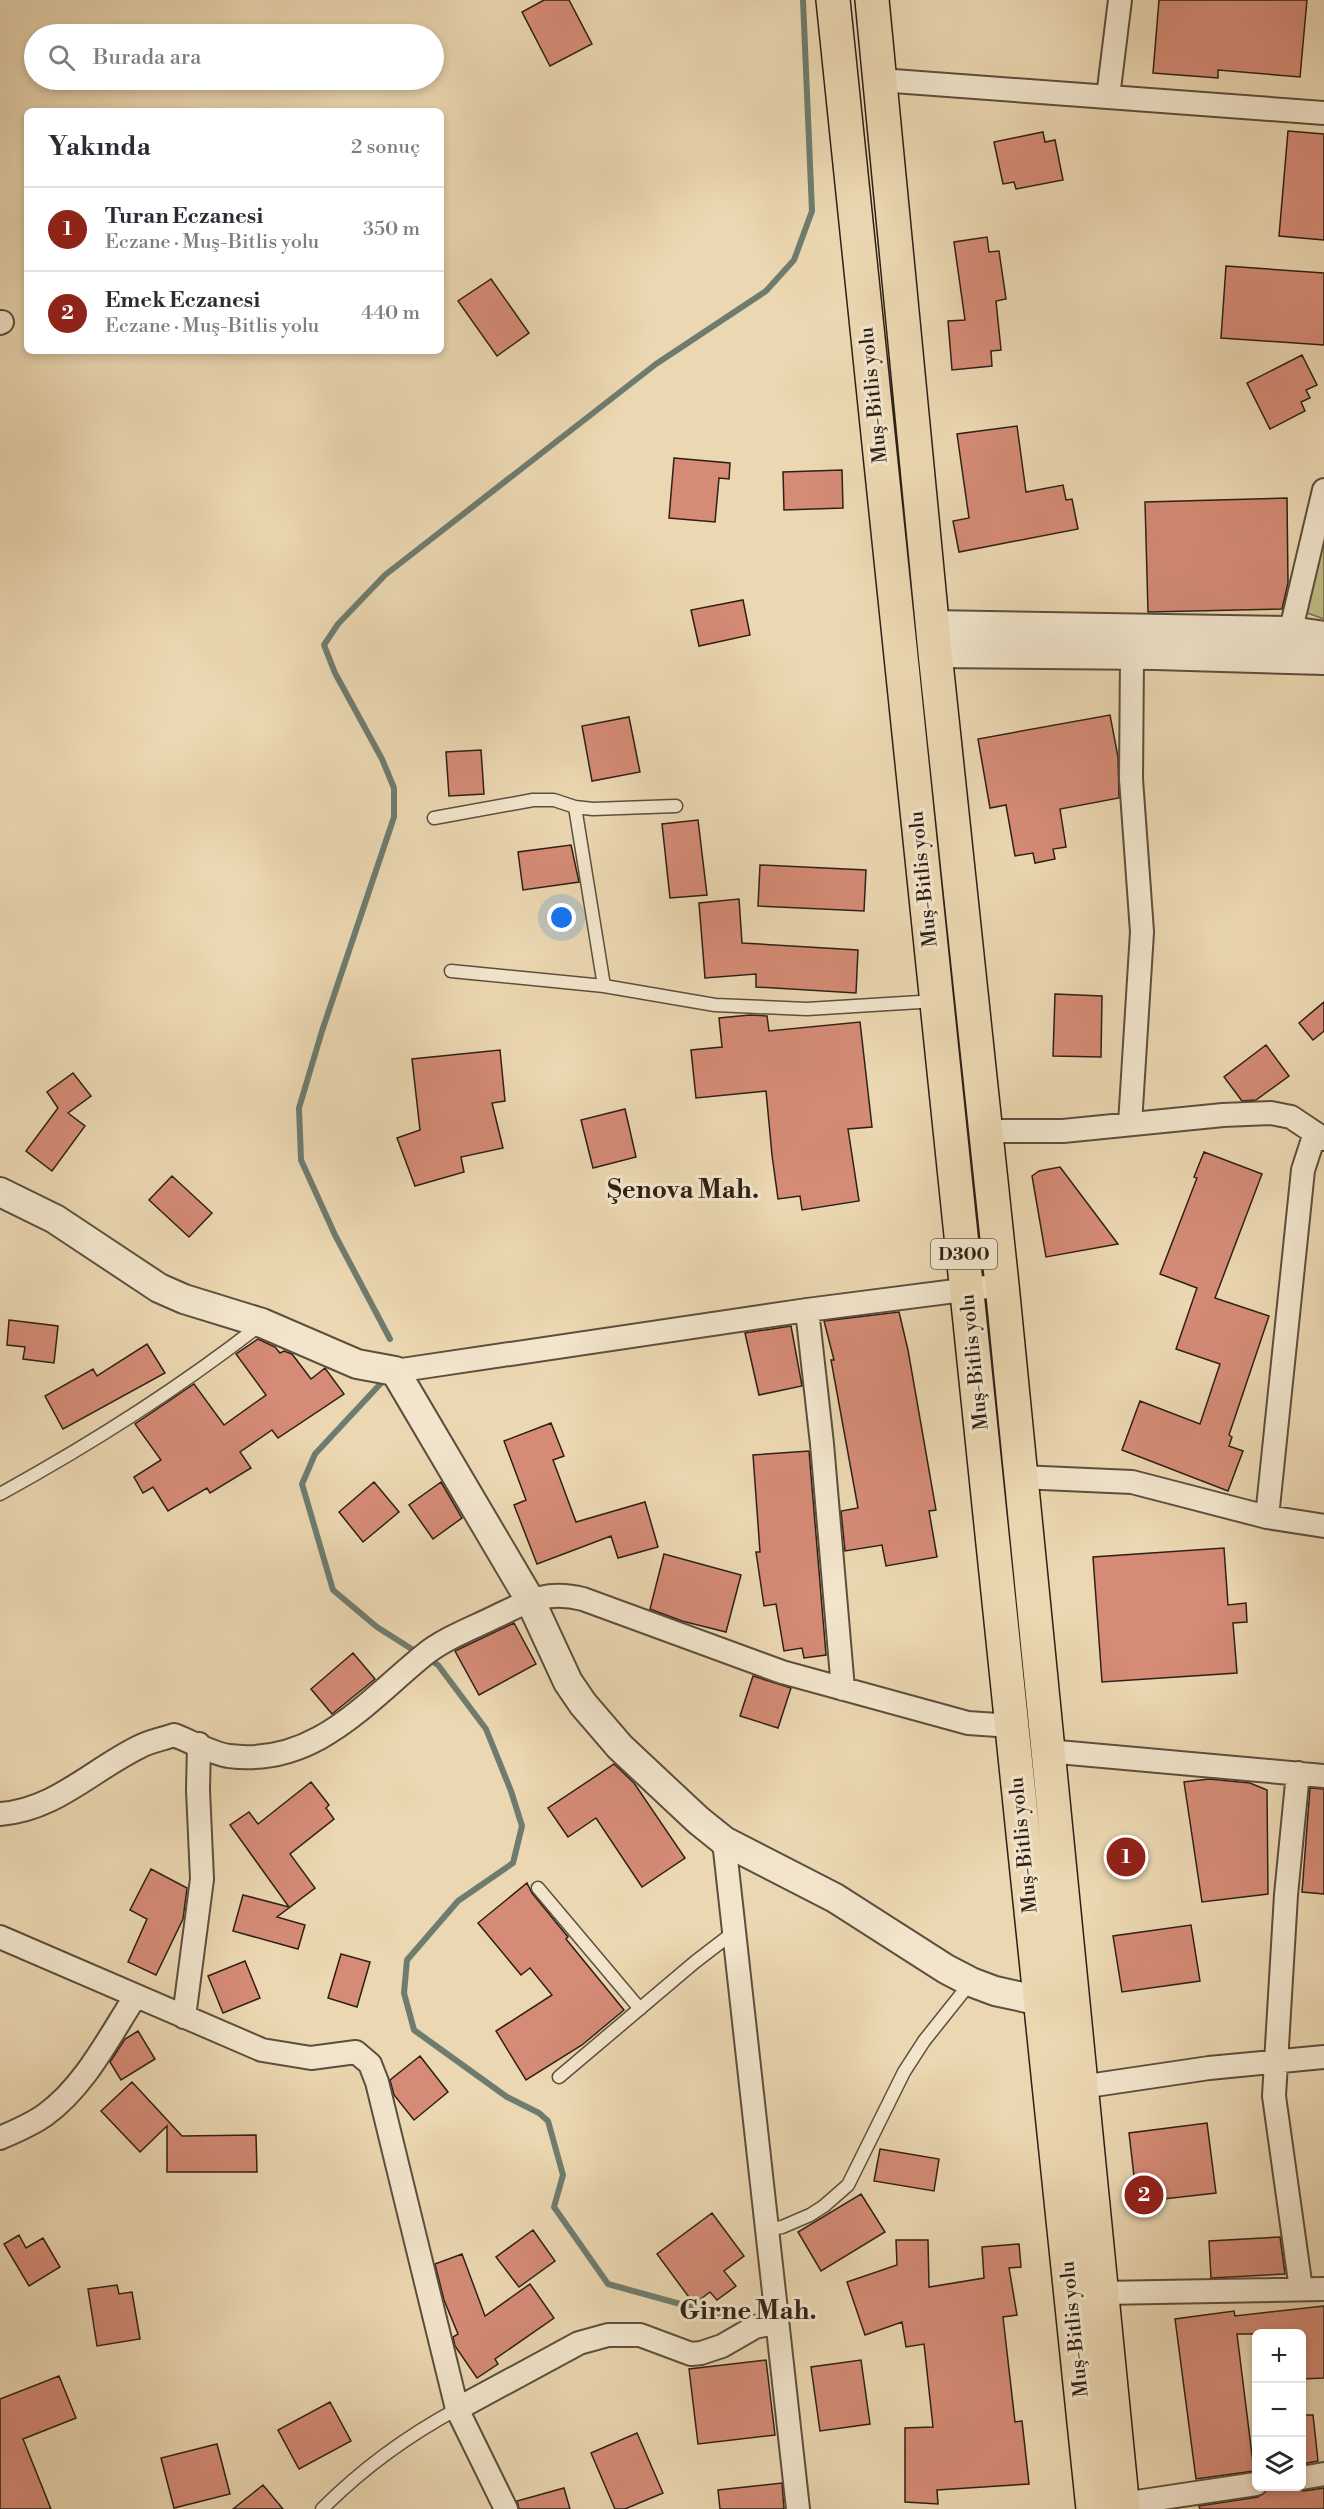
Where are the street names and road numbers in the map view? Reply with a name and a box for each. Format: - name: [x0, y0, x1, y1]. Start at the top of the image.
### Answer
- street label: Muş-Bitlis yolu: [854, 325, 894, 464]
- street label: Muş-Bitlis yolu: [904, 809, 944, 948]
- road number: D300: [931, 1239, 997, 1269]
- street label: Muş-Bitlis yolu: [955, 1292, 995, 1431]
- street label: Muş-Bitlis yolu: [1004, 1775, 1044, 1914]
- street label: Muş-Bitlis yolu: [1055, 2259, 1095, 2398]

